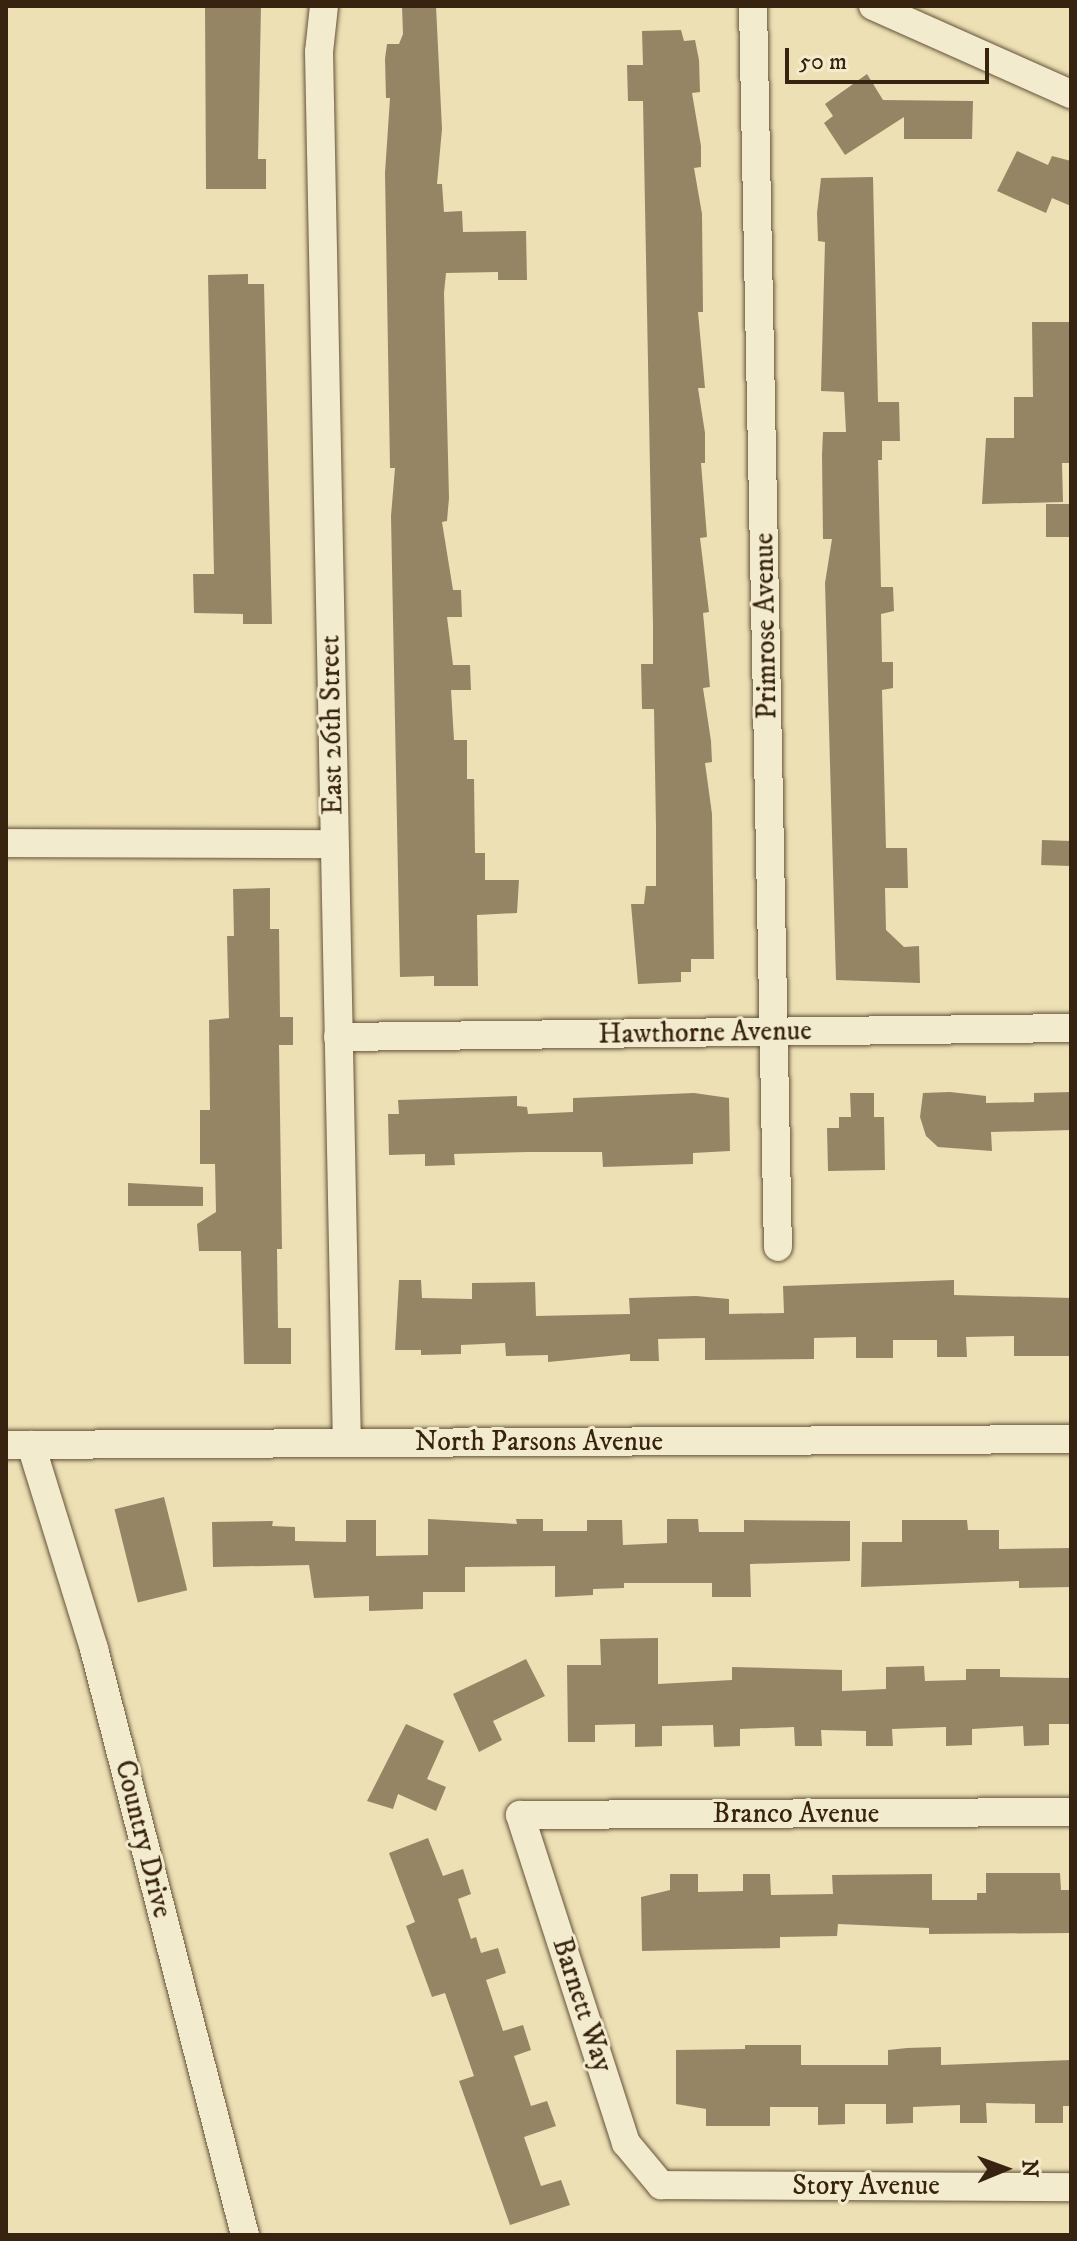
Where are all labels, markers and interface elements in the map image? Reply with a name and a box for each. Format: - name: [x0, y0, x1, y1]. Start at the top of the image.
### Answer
- scale bar: [789, 32, 993, 82]
- text: 50 m: [799, 47, 847, 77]
- street label: Primrose Avenue: [748, 532, 784, 720]
- street label: East 26th Street: [314, 635, 350, 815]
- street label: Hawthorne Avenue: [598, 1014, 812, 1052]
- street label: North Parsons Avenue: [415, 1425, 663, 1459]
- street label: Country Drive: [107, 1757, 179, 1921]
- street label: Branco Avenue: [713, 1797, 879, 1831]
- street label: Barnett Way: [545, 1934, 619, 2076]
- north arrow: [965, 2129, 1045, 2209]
- text: N: [1016, 2159, 1043, 2178]
- street label: Story Avenue: [792, 2169, 940, 2203]

